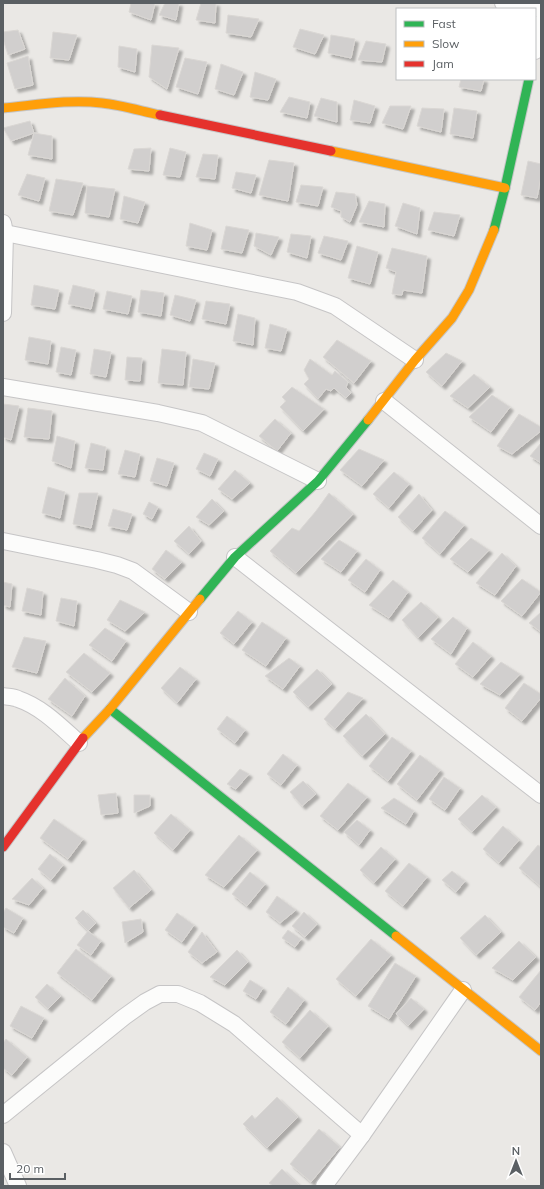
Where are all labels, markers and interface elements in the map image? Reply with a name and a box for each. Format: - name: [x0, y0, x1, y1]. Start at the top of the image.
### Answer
- legend: [396, 8, 536, 80]
- text: Fast: [432, 16, 456, 31]
- text: Slow: [432, 36, 460, 51]
- text: Jam: [432, 56, 454, 71]
- north arrow: [496, 1141, 536, 1181]
- text: N: [512, 1144, 520, 1158]
- scale bar: [10, 1155, 65, 1181]
- text: 20 m: [16, 1161, 44, 1176]

